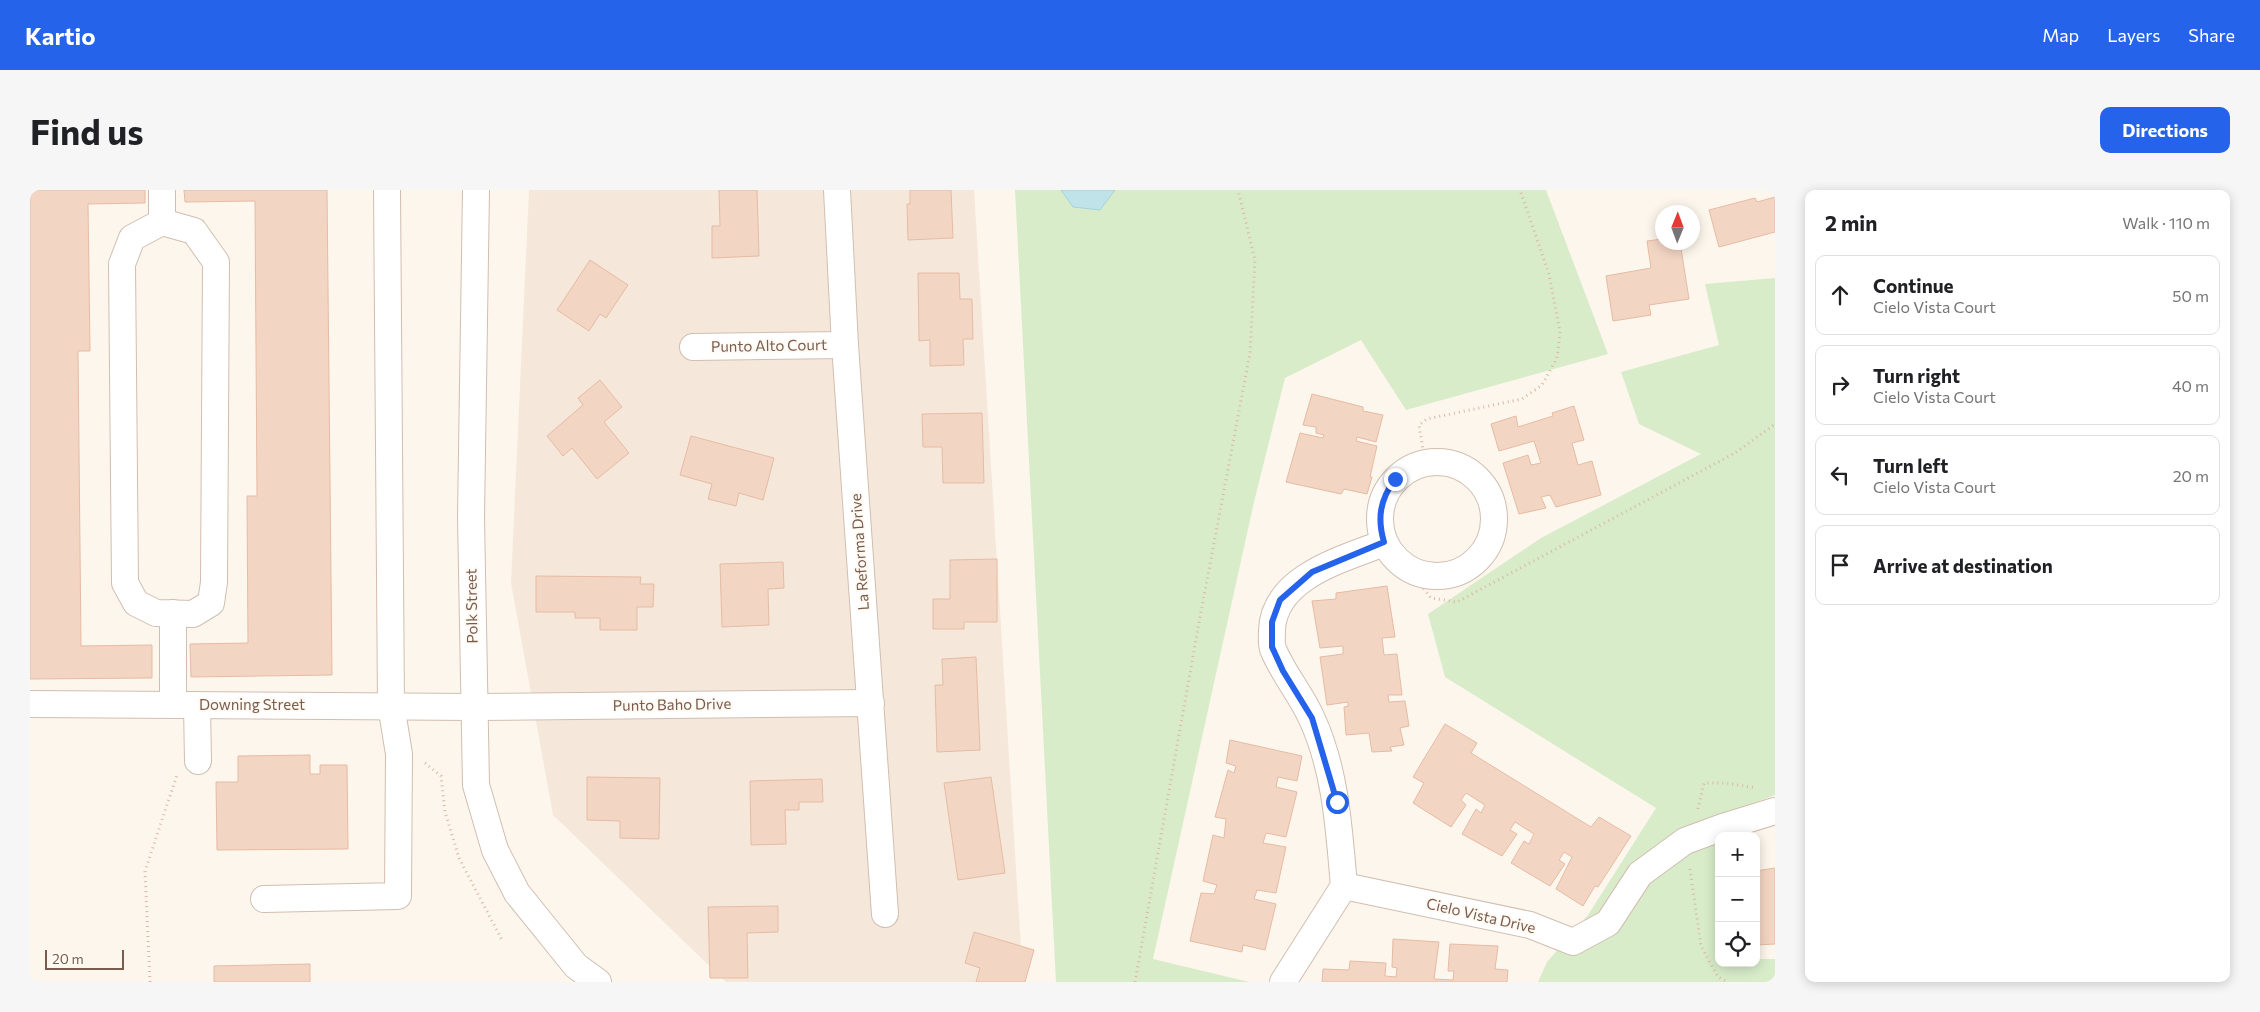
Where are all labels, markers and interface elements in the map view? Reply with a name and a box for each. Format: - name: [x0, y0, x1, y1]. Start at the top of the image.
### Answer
- text: Kartio: [25, 21, 95, 50]
- text: Map: [2042, 24, 2079, 46]
- text: Layers: [2107, 24, 2160, 46]
- text: Share: [2188, 24, 2235, 46]
- button: Directions: [2100, 107, 2230, 153]
- text: Find us: [30, 109, 144, 152]
- north arrow: [1655, 205, 1700, 250]
- text: 2 min: [1825, 210, 1877, 235]
- text: Walk · 110 m: [2122, 213, 2210, 232]
- text: Continue: [1873, 274, 1953, 297]
- icon: ahead: [1826, 281, 1854, 309]
- text: 50 m: [2172, 286, 2209, 305]
- text: Cielo Vista Court: [1873, 297, 1996, 316]
- street label: Punto Alto Court: [711, 335, 827, 355]
- text: Turn right: [1873, 364, 1960, 387]
- icon: right: [1826, 371, 1854, 399]
- text: 40 m: [2172, 376, 2209, 395]
- text: Cielo Vista Court: [1873, 387, 1996, 406]
- text: Turn left: [1873, 454, 1948, 477]
- icon: left: [1826, 461, 1854, 489]
- text: 20 m: [2173, 466, 2209, 485]
- route end: [1384, 468, 1407, 491]
- text: Cielo Vista Court: [1873, 477, 1996, 496]
- street label: La Reforma Drive: [846, 493, 872, 611]
- icon: arrive: [1826, 551, 1854, 579]
- text: Arrive at destination: [1873, 554, 2053, 577]
- street label: Polk Street: [461, 568, 481, 644]
- street label: Punto Baho Drive: [613, 694, 731, 714]
- street label: Downing Street: [199, 695, 305, 713]
- route start: [1326, 791, 1349, 814]
- map controls: [1715, 832, 1760, 967]
- button: +: [1715, 832, 1760, 877]
- button: −: [1715, 877, 1760, 922]
- street label: Cielo Vista Drive: [1425, 894, 1538, 936]
- button: locate: [1715, 922, 1760, 967]
- scale bar: [45, 947, 124, 970]
- text: 20 m: [52, 950, 84, 967]

